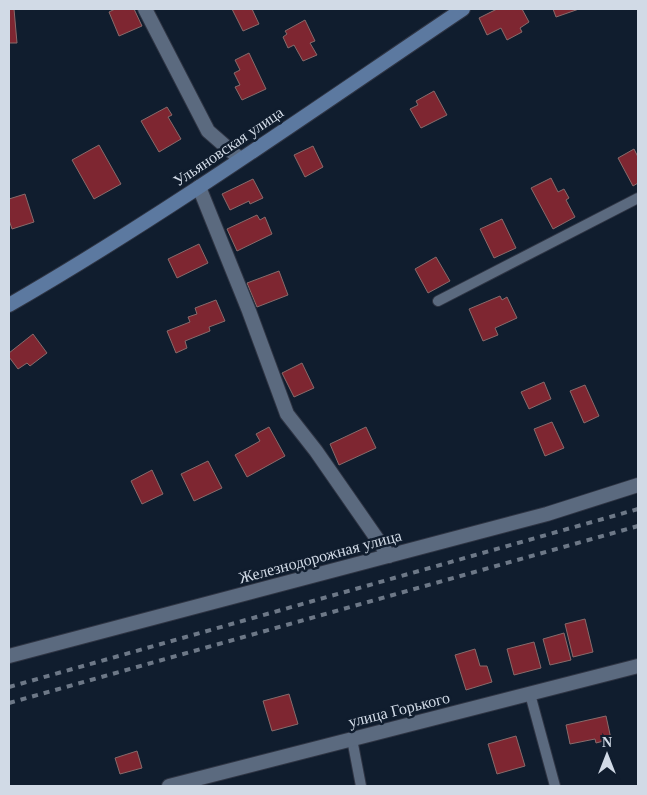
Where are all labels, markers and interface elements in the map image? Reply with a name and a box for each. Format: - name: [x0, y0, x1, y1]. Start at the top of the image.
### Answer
- street label: Ульяновская улица: [170, 103, 287, 190]
- street label: Железнодорожная улица: [237, 527, 404, 587]
- street label: улица Горького: [347, 689, 452, 731]
- north arrow: [582, 730, 632, 780]
- text: N: [602, 735, 612, 750]

